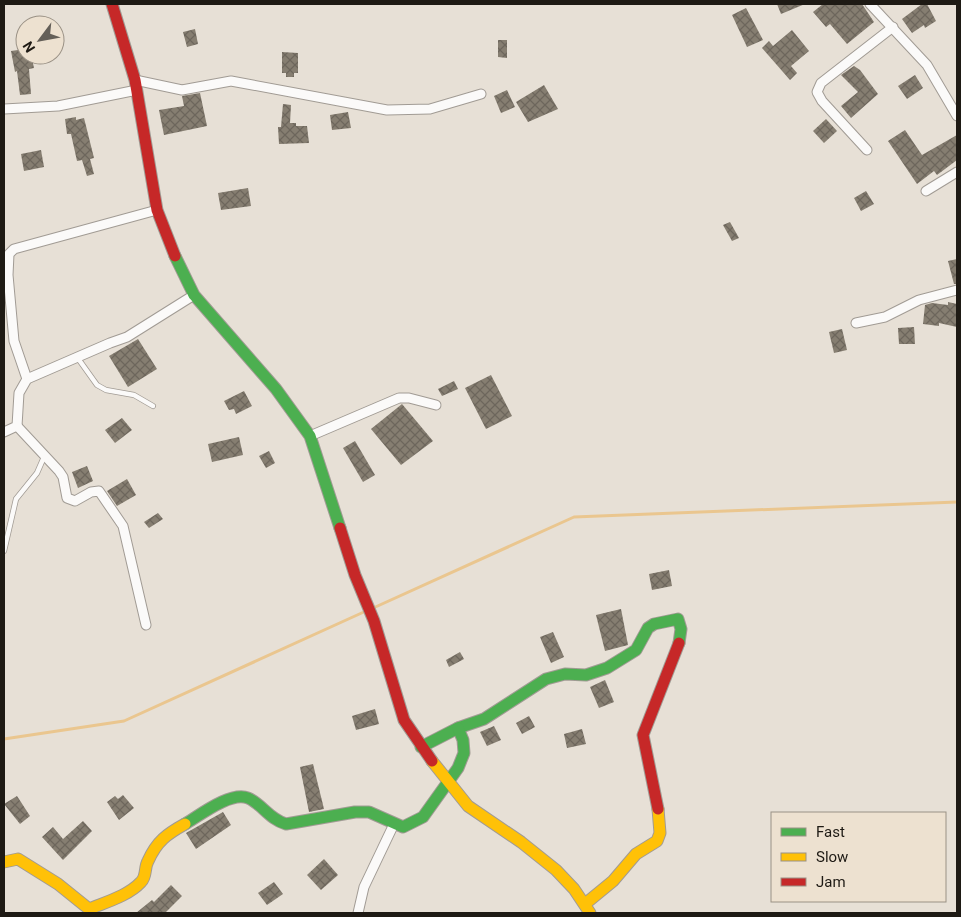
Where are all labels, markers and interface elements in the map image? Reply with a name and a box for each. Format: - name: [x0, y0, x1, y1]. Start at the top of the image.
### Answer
- north arrow: [15, 15, 65, 65]
- text: N: [20, 38, 38, 55]
- legend: [771, 812, 946, 902]
- text: Fast: [816, 823, 845, 841]
- text: Slow: [816, 848, 848, 866]
- text: Jam: [816, 873, 846, 891]

